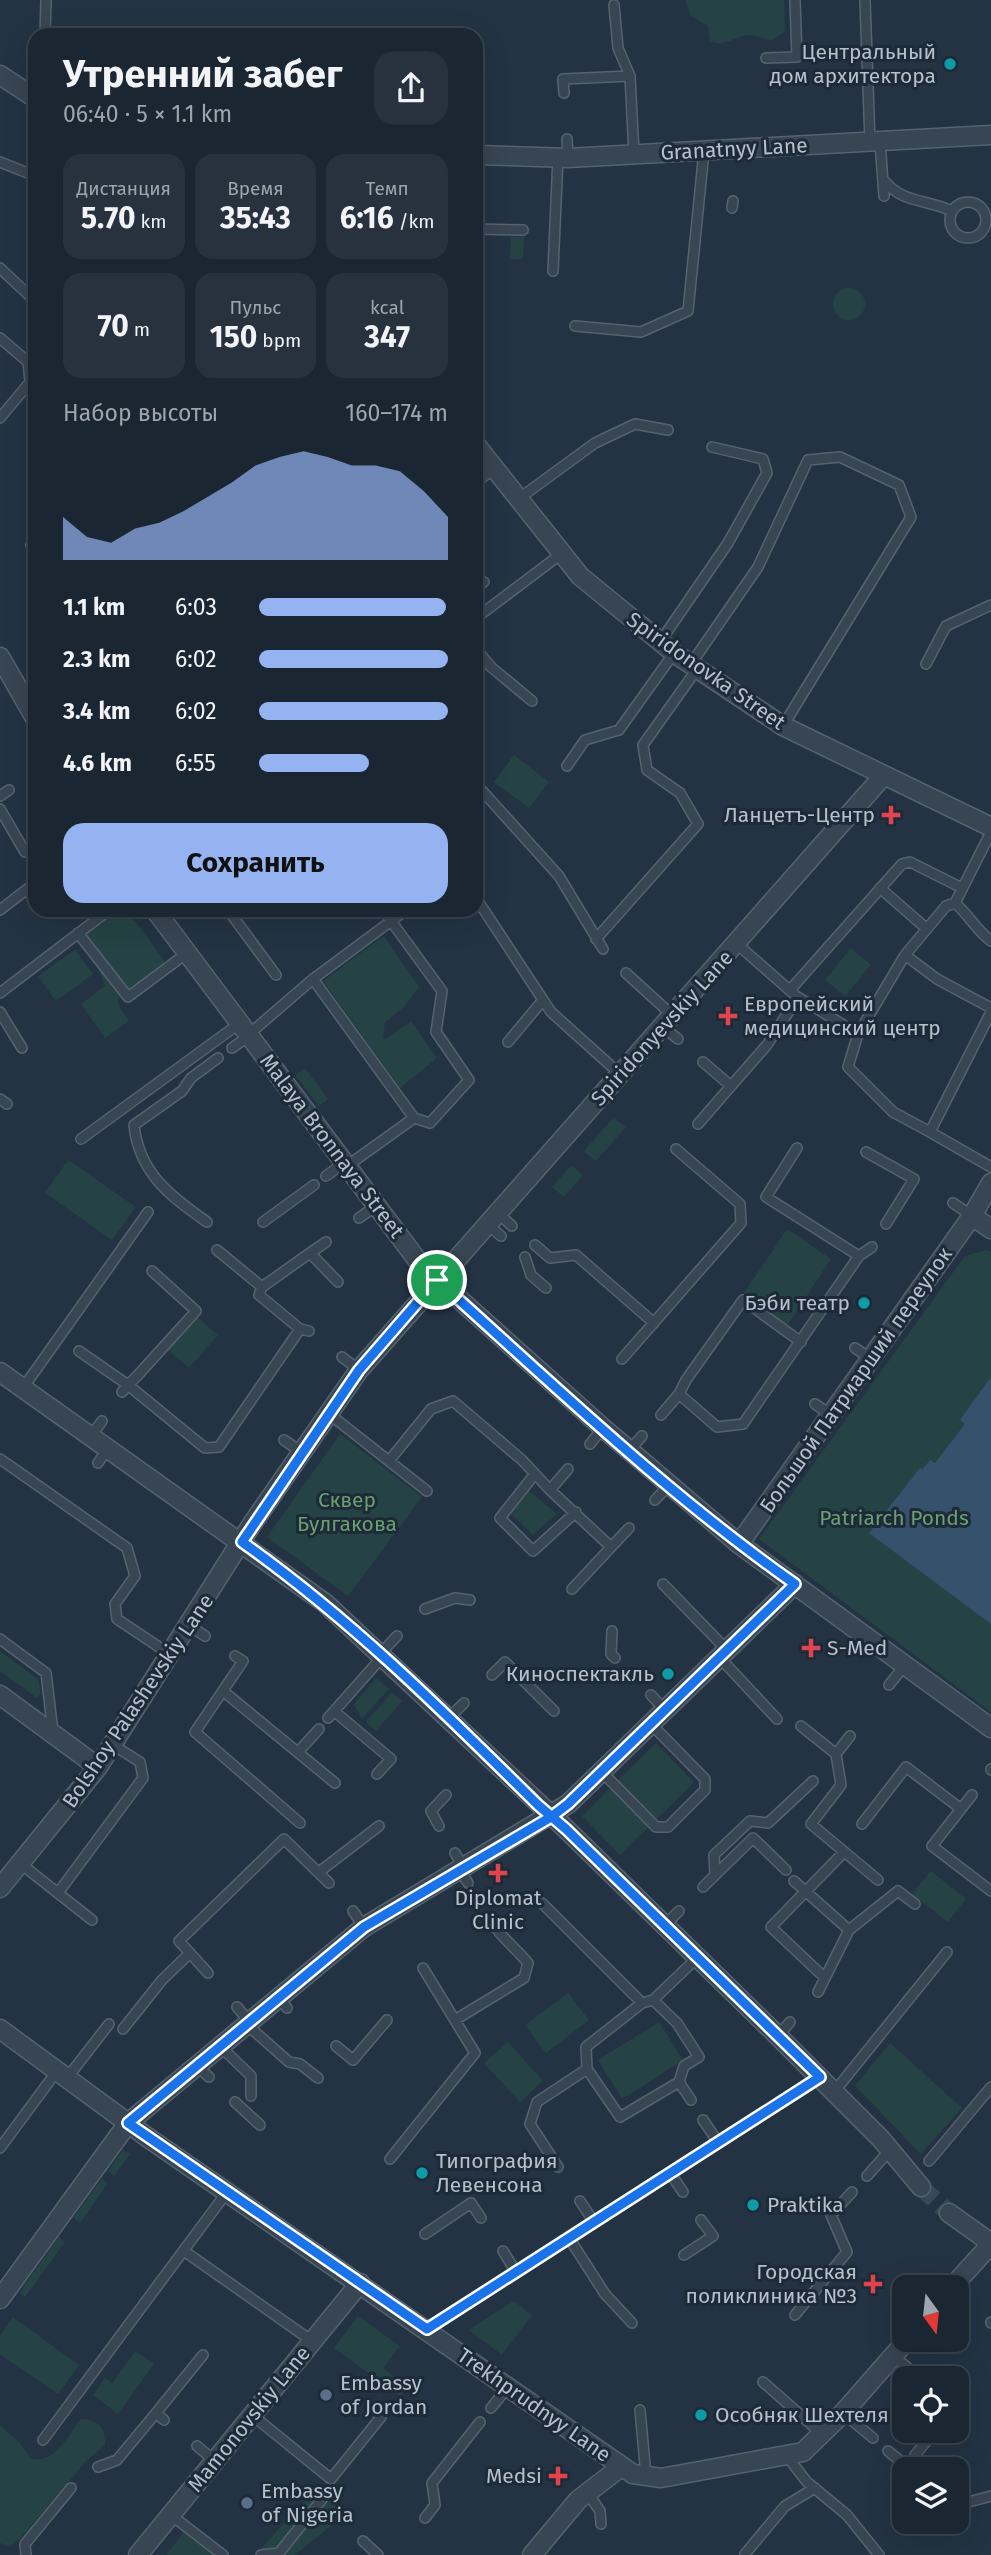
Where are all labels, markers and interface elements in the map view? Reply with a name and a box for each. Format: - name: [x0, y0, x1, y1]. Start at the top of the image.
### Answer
- place label: Центральный дом архитектора: [770, 39, 936, 89]
- text: Утренний забег: [63, 51, 342, 97]
- button: share: [374, 51, 448, 125]
- marker: Центральный дом архитектора: [942, 56, 958, 72]
- text: 06:40 · 5 × 1.1 km: [63, 100, 232, 128]
- street label: Granatnyy Lane: [660, 132, 808, 166]
- text: Дистанция: [77, 177, 171, 200]
- text: Время: [227, 177, 284, 200]
- text: Темп: [366, 177, 409, 200]
- text: 5.70: [81, 200, 136, 236]
- text: 35:43: [220, 200, 291, 236]
- text: 6:16: [340, 200, 394, 236]
- text: km: [136, 210, 167, 233]
- text: /km: [394, 210, 435, 233]
- text: Пульс: [230, 296, 281, 319]
- text: kcal: [370, 296, 404, 319]
- text: 70: [98, 308, 129, 344]
- text: m: [129, 318, 150, 341]
- text: 150: [210, 319, 257, 355]
- text: 347: [364, 319, 410, 355]
- text: bpm: [257, 329, 301, 352]
- text: Набор высоты: [63, 399, 218, 427]
- text: 160–174 m: [345, 399, 448, 427]
- text: 1.1 km: [63, 593, 125, 621]
- text: 6:03: [175, 593, 217, 621]
- street label: Spiridonovka Street: [622, 606, 791, 736]
- text: 2.3 km: [63, 645, 130, 673]
- text: 6:02: [175, 645, 217, 673]
- text: 3.4 km: [63, 697, 131, 725]
- text: 6:02: [175, 697, 217, 725]
- text: 4.6 km: [63, 749, 132, 777]
- text: 6:55: [175, 749, 216, 777]
- place label: Ланцетъ-Центр: [724, 802, 875, 828]
- marker: Ланцетъ-Центр: [881, 805, 901, 825]
- button: Сохранить: [63, 823, 448, 903]
- street label: Spiridonyevskiy Lane: [585, 945, 739, 1111]
- place label: Европейский медицинский центр: [744, 991, 941, 1041]
- marker: Европейский медицинский центр: [718, 1006, 738, 1026]
- street label: Malaya Bronnaya Street: [254, 1049, 410, 1244]
- street label: Большой Патриарший переулок: [754, 1242, 958, 1518]
- pin: [407, 1250, 467, 1310]
- icon: arrive: [418, 1261, 456, 1299]
- place label: Бэби театр: [745, 1290, 850, 1316]
- marker: Бэби театр: [856, 1295, 872, 1311]
- park label: Сквер Булгакова: [297, 1487, 397, 1537]
- park label: Patriarch Ponds: [819, 1505, 969, 1531]
- street label: Bolshoy Palashevskiy Lane: [57, 1589, 219, 1813]
- place label: S-Med: [827, 1635, 887, 1661]
- marker: S-Med: [801, 1638, 821, 1658]
- place label: Киноспектакль: [506, 1661, 654, 1687]
- marker: Киноспектакль: [660, 1666, 676, 1682]
- marker: Diplomat Clinic: [488, 1863, 508, 1883]
- place label: Diplomat Clinic: [454, 1885, 542, 1935]
- place label: Типография Левенсона: [436, 2148, 558, 2198]
- marker: Типография Левенсона: [414, 2165, 430, 2181]
- place label: Praktika: [767, 2192, 844, 2218]
- marker: Praktika: [745, 2197, 761, 2213]
- place label: Городская поликлиника №3: [686, 2259, 857, 2309]
- marker: Городская поликлиника №3: [863, 2274, 883, 2294]
- north arrow: [892, 2275, 970, 2352]
- map controls: [892, 2275, 969, 2534]
- street label: Mamonovskiy Lane: [182, 2341, 316, 2497]
- street label: Trekhprudnyy Lane: [452, 2342, 616, 2468]
- button: locate: [892, 2366, 969, 2443]
- place label: Embassy of Jordan: [340, 2370, 427, 2420]
- marker: Embassy of Jordan: [318, 2387, 334, 2403]
- place label: Особняк Шехтеля: [715, 2402, 889, 2428]
- marker: Особняк Шехтеля: [693, 2407, 709, 2423]
- button: layers: [892, 2457, 969, 2534]
- place label: Medsi: [486, 2463, 542, 2489]
- marker: Medsi: [548, 2466, 568, 2486]
- place label: Embassy of Nigeria: [261, 2478, 354, 2528]
- marker: Embassy of Nigeria: [239, 2495, 255, 2511]

